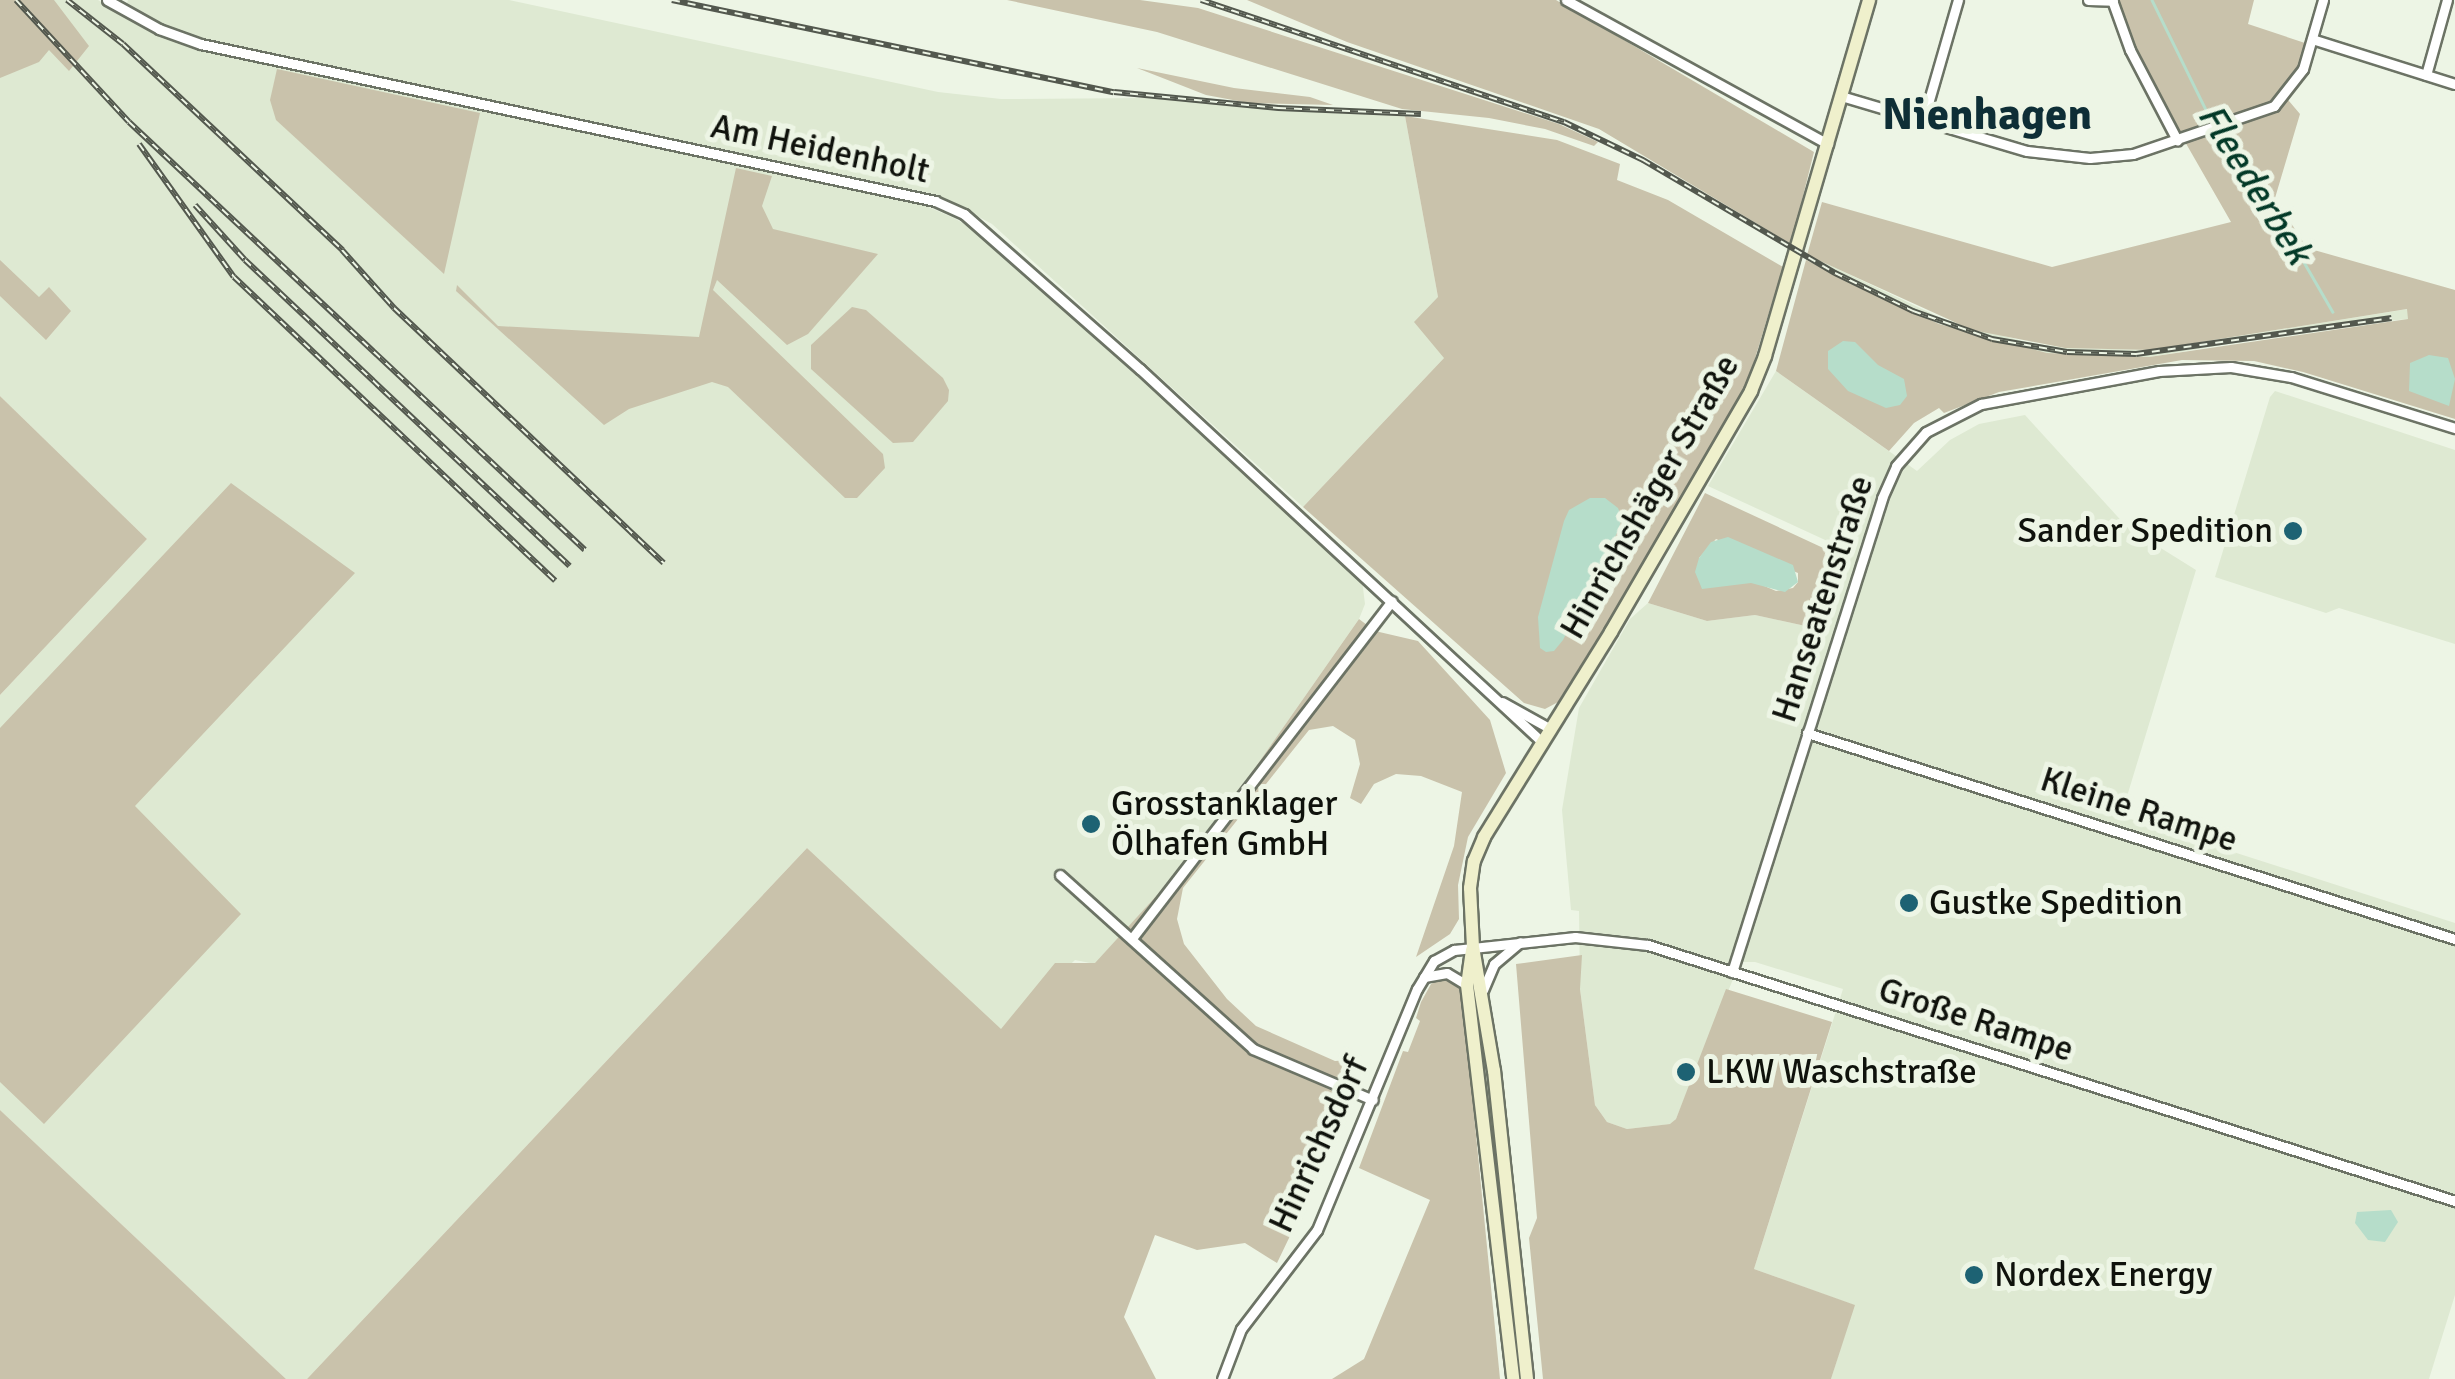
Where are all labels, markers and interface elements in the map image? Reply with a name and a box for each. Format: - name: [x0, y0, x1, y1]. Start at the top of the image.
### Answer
- district label: Nienhagen: [1882, 88, 2092, 142]
- water label: Fleederbek: [2188, 96, 2322, 272]
- street label: Am Heidenholt: [707, 105, 933, 193]
- street label: Hinrichshäger Straße: [1552, 348, 1748, 646]
- street label: Hanseatenstraße: [1763, 470, 1883, 728]
- place label: Sander Spedition: [2018, 510, 2273, 552]
- marker: Sander Spedition: [2282, 520, 2304, 542]
- street label: Kleine Rampe: [2035, 758, 2243, 862]
- place label: Grosstanklager Ölhafen GmbH: [1111, 783, 1337, 865]
- marker: Grosstanklager Ölhafen GmbH: [1080, 813, 1102, 835]
- place label: Gustke Spedition: [1929, 882, 2183, 924]
- marker: Gustke Spedition: [1898, 892, 1920, 914]
- street label: Große Rampe: [1873, 969, 2079, 1071]
- street label: Hinrichsdorf: [1260, 1051, 1378, 1239]
- place label: LKW Waschstraße: [1706, 1051, 1977, 1093]
- marker: LKW Waschstraße: [1675, 1061, 1697, 1083]
- place label: Nordex Energy: [1994, 1254, 2212, 1296]
- marker: Nordex Energy: [1963, 1264, 1985, 1286]

